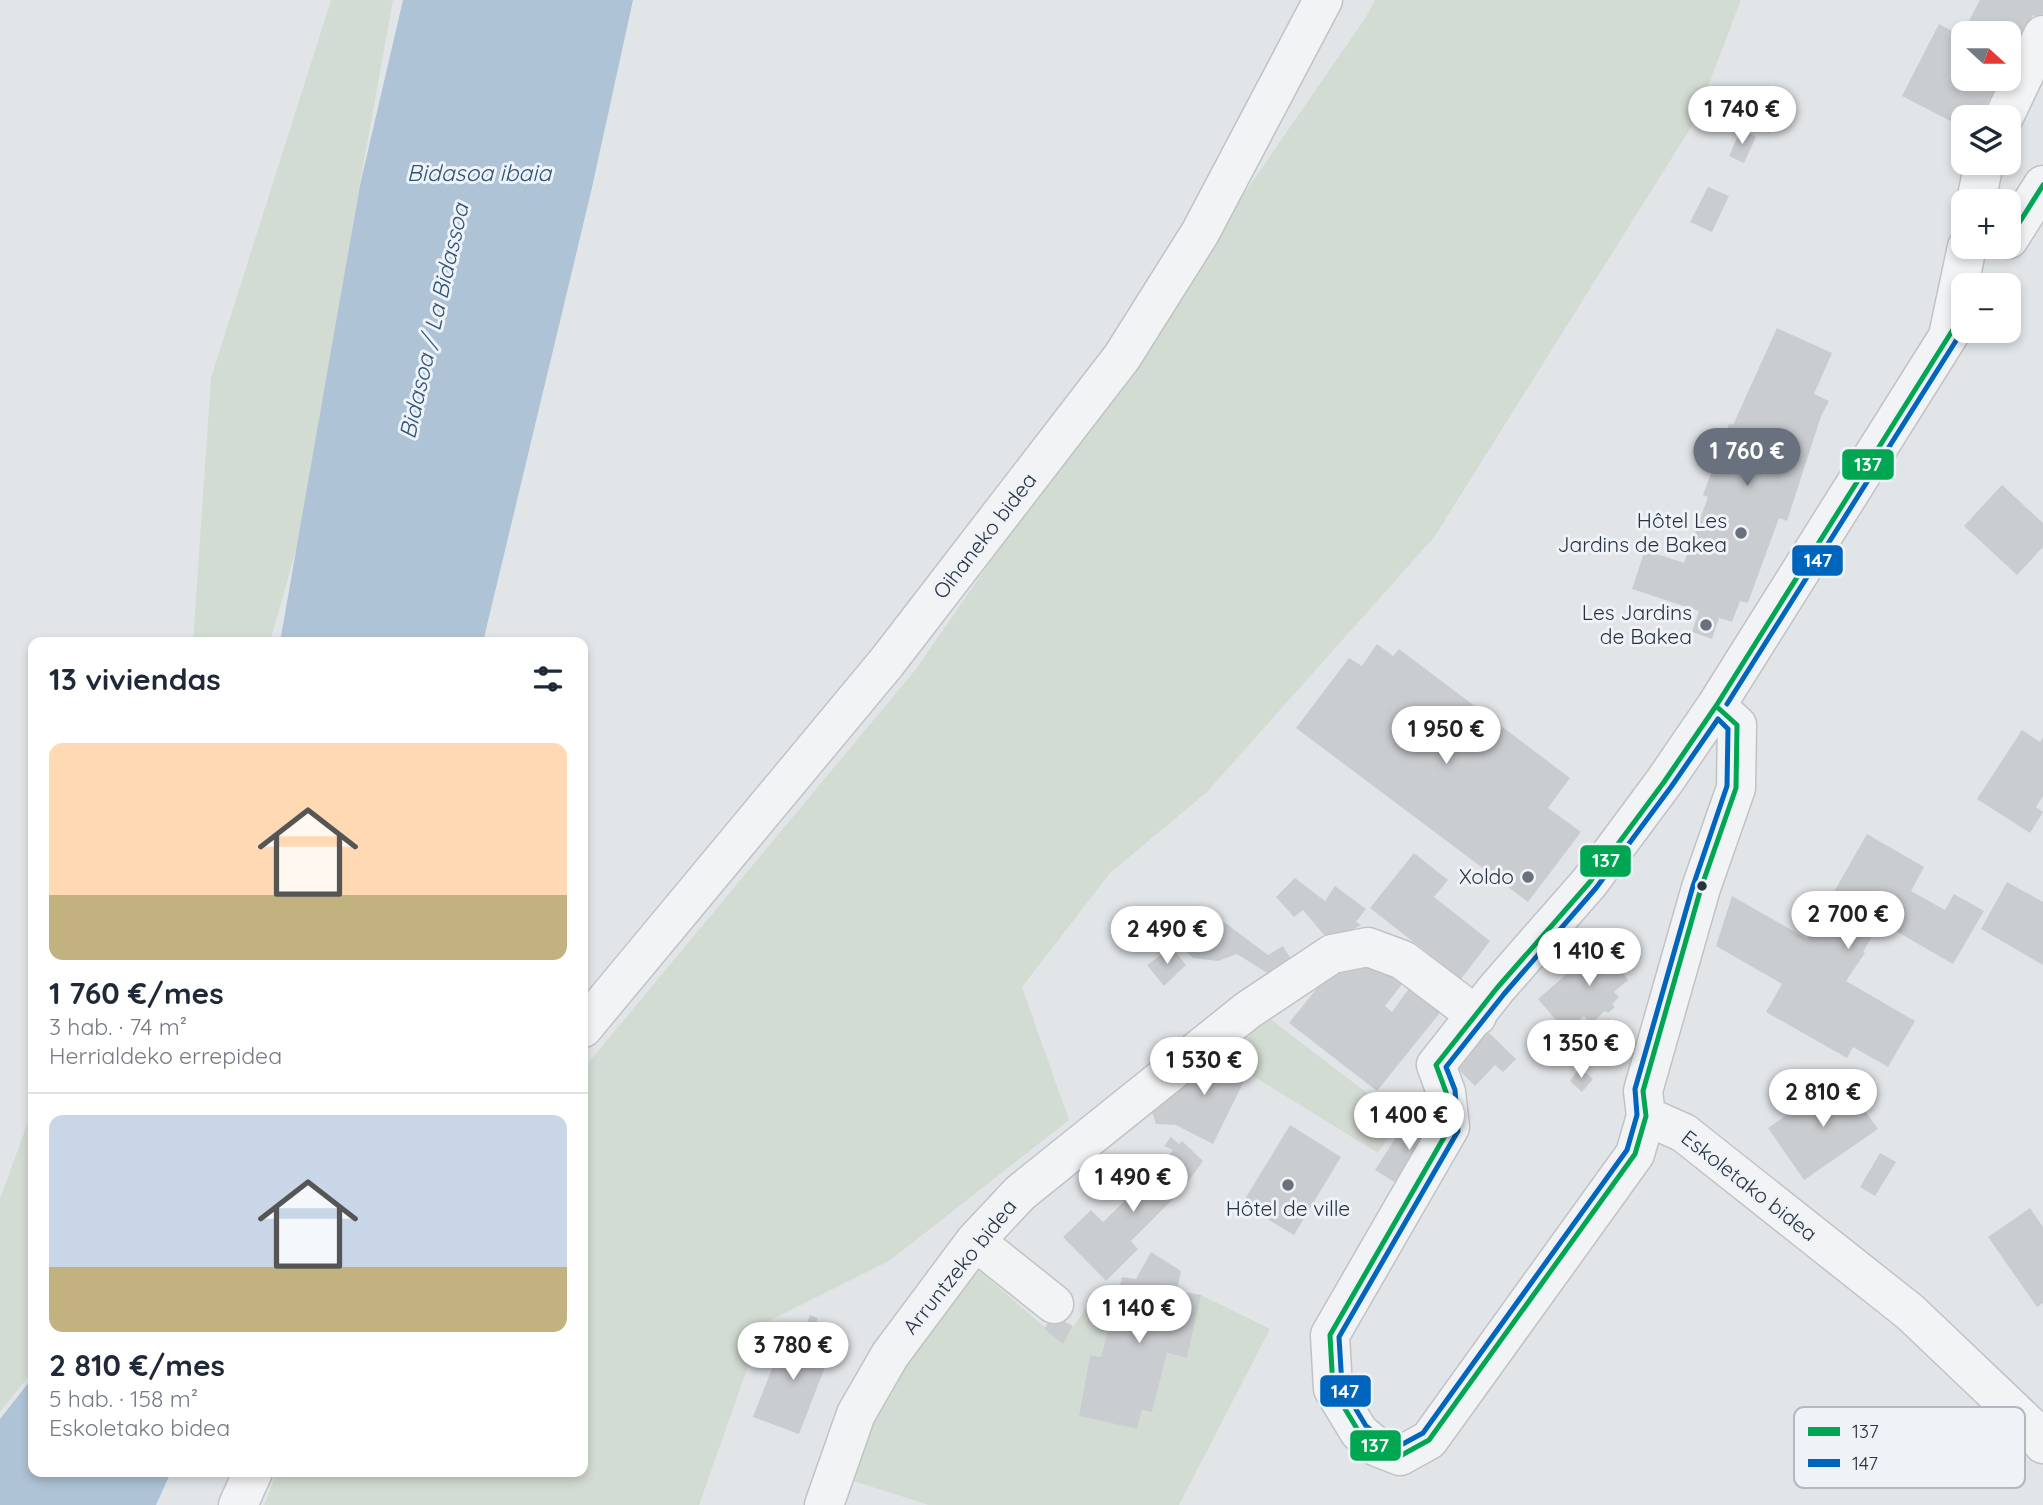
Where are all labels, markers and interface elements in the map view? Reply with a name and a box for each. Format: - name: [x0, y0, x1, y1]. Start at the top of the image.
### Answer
- north arrow: [1951, 21, 2021, 91]
- map controls: [1951, 21, 2021, 343]
- pin: 1 740 €: [1677, 86, 1807, 146]
- text: 1 740 €: [1704, 94, 1780, 123]
- button: layers: [1951, 105, 2021, 175]
- water label: Bidasoa ibaia: [407, 158, 552, 187]
- button: +: [1951, 189, 2021, 259]
- water label: Bidasoa / La Bidassoa: [392, 199, 475, 441]
- button: −: [1951, 273, 2021, 343]
- pin: 1 760 €: [1682, 428, 1812, 488]
- text: 1 760 €: [1709, 436, 1785, 465]
- line badge: 137: [1841, 448, 1895, 481]
- text: 137: [1854, 452, 1882, 476]
- street label: Oihaneko bidea: [927, 467, 1042, 604]
- place label: Hôtel Les Jardins de Bakea: [1558, 507, 1727, 557]
- marker: Hôtel Les Jardins de Bakea: [1733, 525, 1749, 541]
- line badge: 147: [1791, 544, 1844, 577]
- text: 147: [1804, 548, 1832, 572]
- place label: Les Jardins de Bakea: [1582, 599, 1692, 649]
- marker: Les Jardins de Bakea: [1698, 617, 1714, 633]
- text: 13 viviendas: [49, 660, 221, 698]
- icon: filters: [529, 660, 567, 698]
- pin: 1 950 €: [1381, 706, 1511, 766]
- text: 1 950 €: [1408, 714, 1484, 743]
- icon: home: [245, 789, 371, 915]
- line badge: 137: [1579, 844, 1632, 878]
- text: 137: [1592, 848, 1620, 872]
- place label: Xoldo: [1459, 863, 1514, 889]
- marker: Xoldo: [1520, 869, 1536, 885]
- unlabelled marker: [1695, 879, 1709, 893]
- pin: 2 700 €: [1783, 892, 1913, 951]
- text: 2 700 €: [1807, 899, 1889, 928]
- pin: 2 490 €: [1102, 906, 1232, 966]
- text: 2 490 €: [1127, 914, 1207, 943]
- pin: 1 410 €: [1524, 928, 1654, 988]
- text: 1 410 €: [1553, 936, 1625, 965]
- text: 1 760 €/mes: [49, 974, 224, 1012]
- text: 3 hab. · 74 m²: [49, 1012, 187, 1041]
- pin: 1 350 €: [1516, 1020, 1646, 1080]
- text: 1 350 €: [1543, 1028, 1619, 1057]
- pin: 1 530 €: [1139, 1038, 1269, 1097]
- text: Herrialdeko errepidea: [49, 1041, 282, 1070]
- text: 1 530 €: [1166, 1045, 1242, 1074]
- pin: 2 810 €: [1758, 1070, 1888, 1129]
- text: 2 810 €: [1785, 1077, 1861, 1106]
- pin: 1 400 €: [1344, 1092, 1474, 1152]
- text: 1 400 €: [1370, 1100, 1448, 1129]
- street label: Eskoletako bidea: [1676, 1124, 1823, 1246]
- pin: 1 490 €: [1068, 1154, 1198, 1214]
- icon: home: [245, 1161, 371, 1287]
- text: 1 490 €: [1095, 1162, 1171, 1191]
- marker: Hôtel de ville: [1280, 1177, 1296, 1193]
- street label: Arruntzeko bidea: [897, 1193, 1022, 1339]
- place label: Hôtel de ville: [1226, 1195, 1350, 1221]
- pin: 1 140 €: [1074, 1286, 1204, 1345]
- text: 1 140 €: [1103, 1293, 1175, 1322]
- pin: 3 780 €: [728, 1322, 858, 1382]
- text: 3 780 €: [753, 1330, 833, 1359]
- text: 2 810 €/mes: [49, 1346, 225, 1384]
- line badge: 147: [1319, 1374, 1372, 1408]
- text: 147: [1331, 1379, 1359, 1403]
- text: 5 hab. · 158 m²: [49, 1384, 198, 1413]
- legend: [1794, 1407, 2025, 1488]
- text: Eskoletako bidea: [49, 1413, 230, 1442]
- text: 137: [1852, 1419, 1879, 1443]
- line badge: 137: [1349, 1429, 1402, 1462]
- text: 137: [1361, 1433, 1389, 1457]
- text: 147: [1852, 1451, 1878, 1475]

